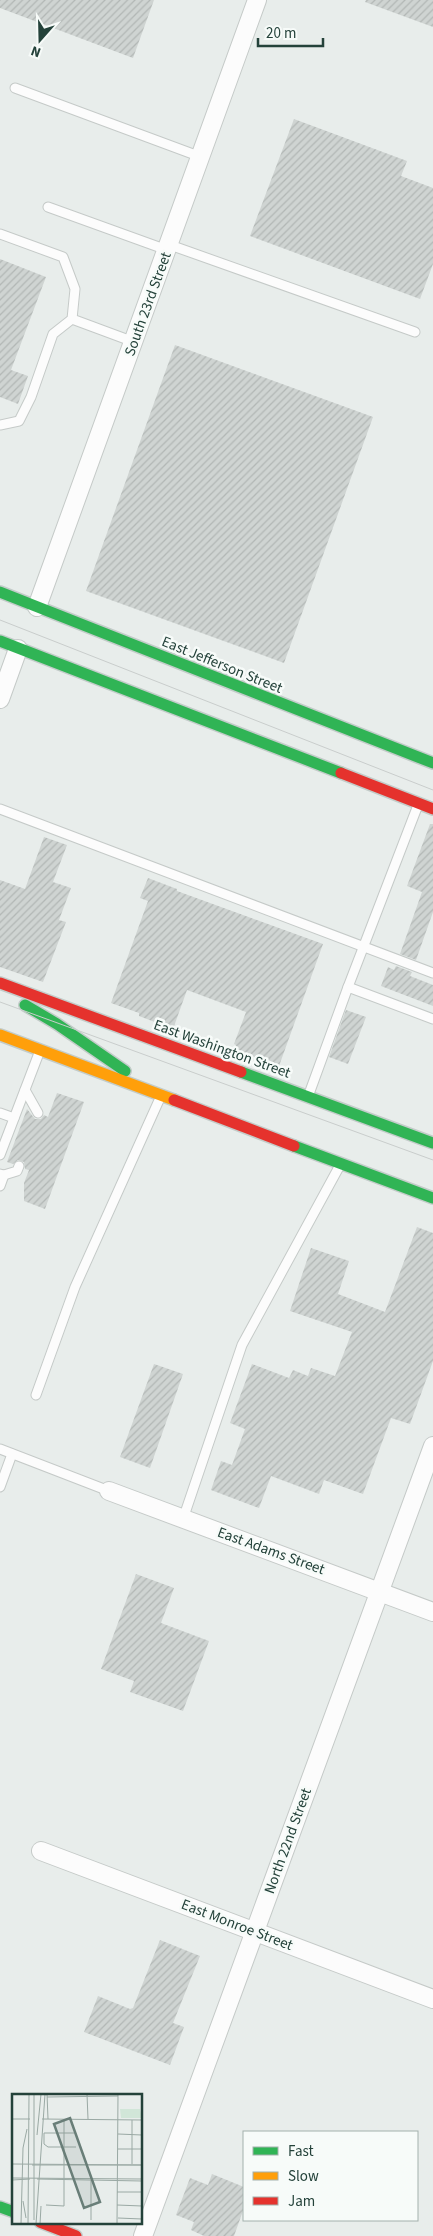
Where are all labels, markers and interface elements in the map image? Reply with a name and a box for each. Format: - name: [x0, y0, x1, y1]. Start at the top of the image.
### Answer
- north arrow: [15, 15, 65, 65]
- scale bar: [258, 15, 323, 47]
- text: 20 m: [266, 23, 296, 44]
- text: N: [28, 40, 44, 62]
- street label: South 23rd Street: [119, 249, 177, 359]
- street label: East Jefferson Street: [159, 631, 285, 699]
- street label: East Washington Street: [151, 1014, 293, 1084]
- street label: East Adams Street: [214, 1522, 328, 1580]
- street label: North 22nd Street: [259, 1785, 317, 1897]
- street label: East Monroe Street: [178, 1894, 296, 1956]
- inset map: [12, 2094, 142, 2224]
- legend: [243, 2131, 418, 2221]
- text: Fast: [288, 2141, 314, 2162]
- text: Slow: [288, 2166, 319, 2187]
- text: Jam: [288, 2191, 315, 2212]

